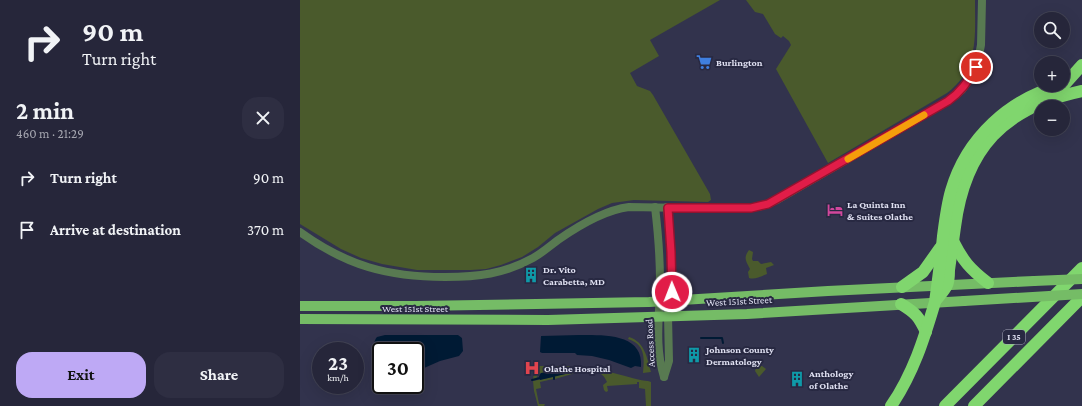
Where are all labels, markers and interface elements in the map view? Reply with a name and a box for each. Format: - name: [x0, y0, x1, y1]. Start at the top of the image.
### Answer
- map controls: [1034, 12, 1070, 136]
- button: search: [1034, 12, 1070, 48]
- icon: right: [16, 16, 68, 68]
- text: 90 m: [82, 16, 143, 47]
- text: Turn right: [82, 49, 156, 69]
- pin: [959, 50, 993, 84]
- supermarket icon: Burlington: [695, 53, 713, 71]
- icon: arrive: [965, 56, 987, 78]
- button: +: [1034, 56, 1070, 92]
- place label: Burlington: [716, 57, 763, 68]
- text: 2 min: [16, 97, 74, 124]
- button: close: [242, 97, 284, 139]
- button: −: [1034, 100, 1070, 136]
- text: 460 m · 21:29: [16, 126, 84, 141]
- icon: right: [16, 167, 38, 189]
- text: Turn right: [50, 170, 117, 186]
- text: 90 m: [253, 170, 284, 186]
- place label: La Quinta Inn & Suites Olathe: [847, 199, 913, 222]
- hotel icon: La Quinta Inn & Suites Olathe: [826, 201, 844, 219]
- icon: arrive: [16, 219, 38, 241]
- text: Arrive at destination: [50, 222, 181, 238]
- text: 370 m: [247, 222, 284, 238]
- place label: Dr. Vito Carabetta, MD: [543, 264, 605, 287]
- building icon: Dr. Vito Carabetta, MD: [522, 266, 540, 284]
- position arrow: [651, 271, 693, 313]
- street label: West 151st Street: [706, 294, 773, 308]
- street label: West 151st Street: [382, 303, 449, 314]
- street label: Access Road: [643, 318, 657, 367]
- road number: I 35: [1003, 330, 1025, 344]
- speed limit sign: 30: [372, 342, 424, 394]
- place label: Johnson County Dermatology: [705, 344, 774, 367]
- building icon: Johnson County Dermatology: [685, 346, 703, 364]
- button: Exit: [16, 352, 146, 398]
- button: Share: [154, 352, 284, 398]
- text: 23: [328, 352, 348, 374]
- hospital icon: Olathe Hospital: [523, 359, 541, 377]
- place label: Olathe Hospital: [544, 363, 611, 374]
- place label: Anthology of Olathe: [808, 368, 853, 391]
- building icon: Anthology of Olathe: [788, 370, 806, 388]
- text: km/h: [327, 372, 349, 383]

